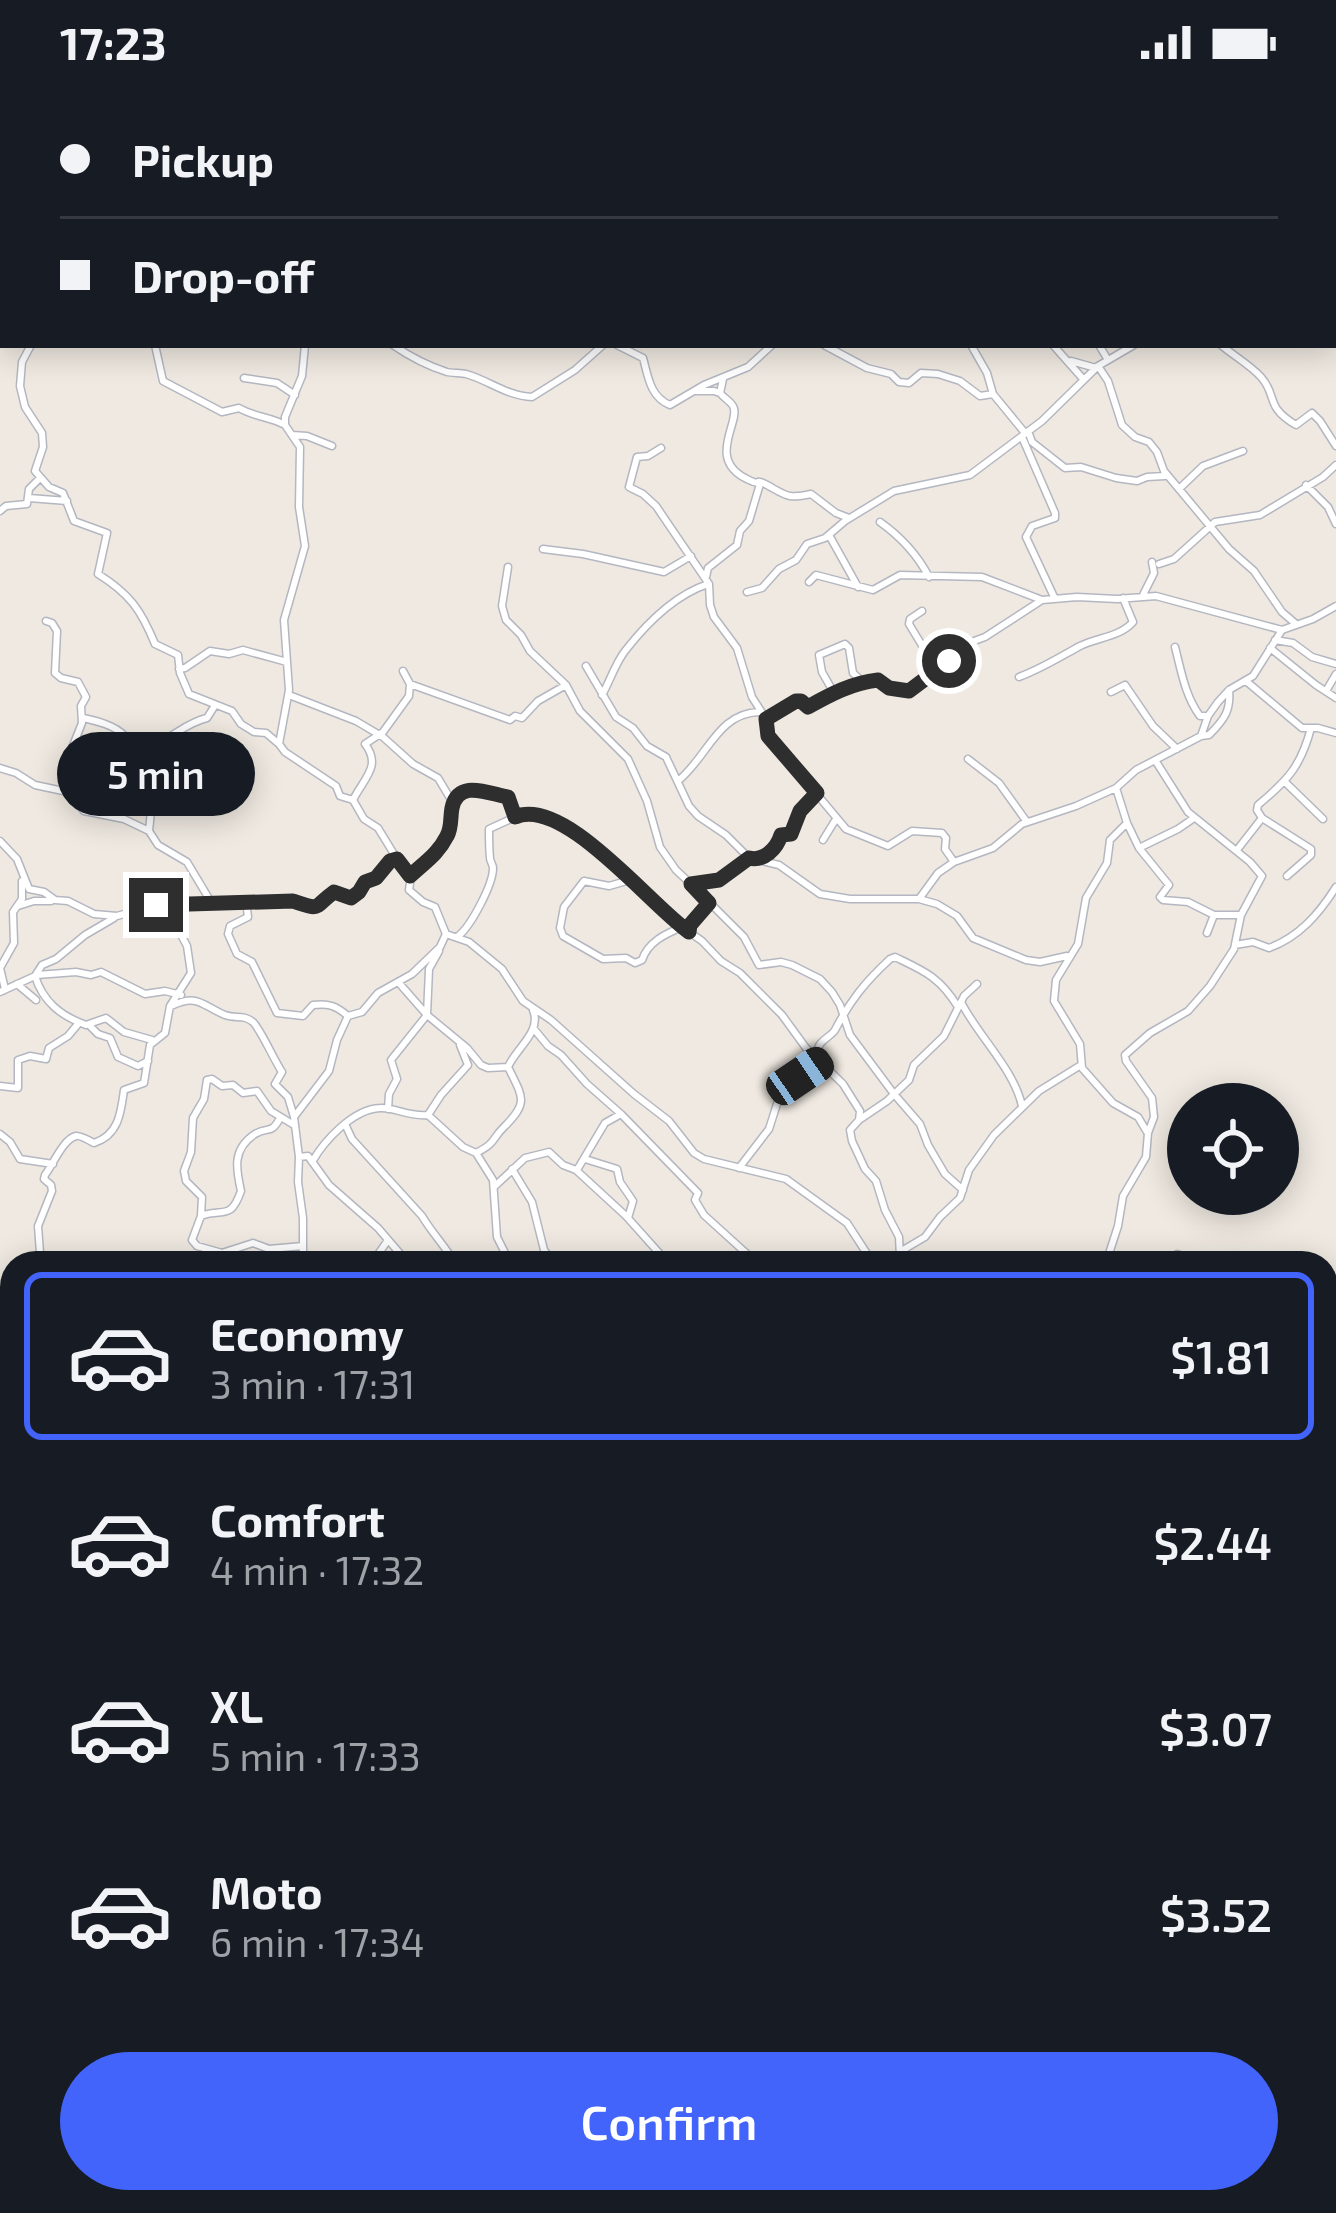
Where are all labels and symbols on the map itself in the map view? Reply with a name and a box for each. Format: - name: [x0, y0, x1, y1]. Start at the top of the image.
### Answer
- route start: [922, 634, 976, 688]
- callout: 5 min: [57, 731, 255, 815]
- route end: [129, 878, 183, 932]
- car: [760, 1041, 840, 1111]

